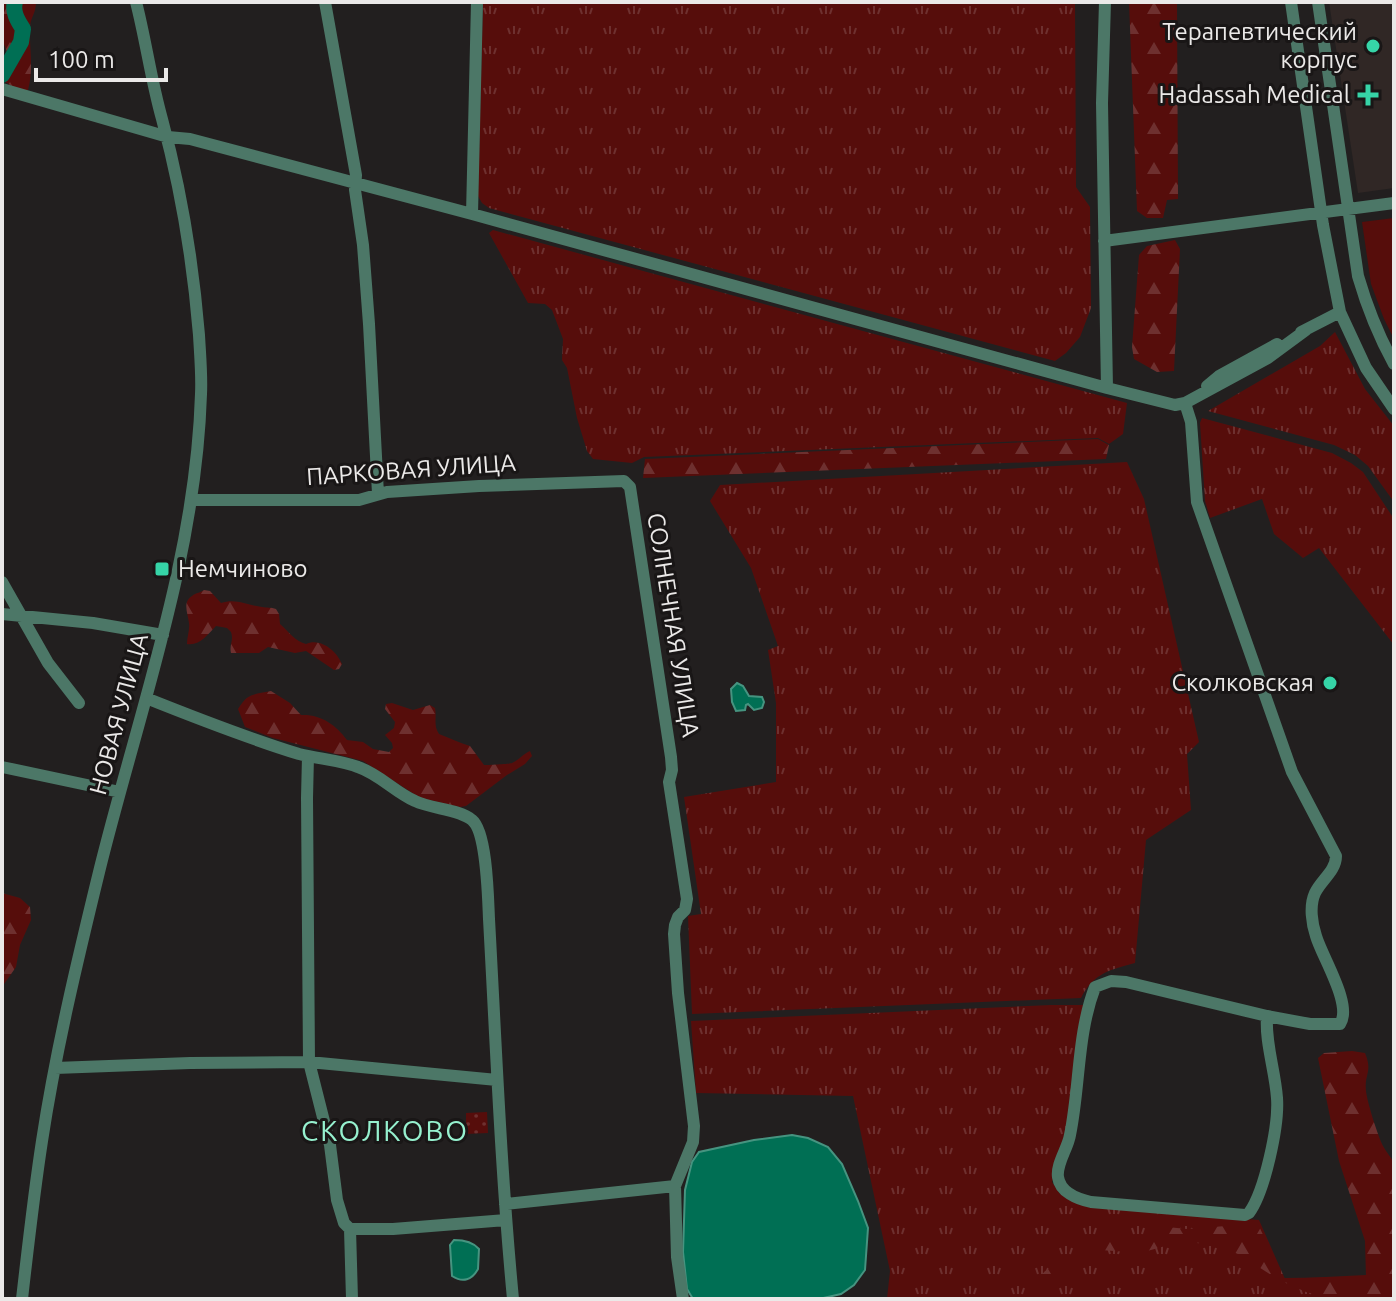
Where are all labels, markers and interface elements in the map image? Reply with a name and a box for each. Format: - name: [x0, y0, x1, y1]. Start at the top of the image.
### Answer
- place label: Терапевтический корпус: [1162, 18, 1357, 73]
- scale bar: [36, 32, 166, 82]
- marker: Терапевтический корпус: [1364, 37, 1382, 55]
- text: 100 m: [48, 46, 115, 73]
- place label: Hadassah Medical: [1159, 81, 1350, 108]
- marker: Hadassah Medical: [1357, 84, 1379, 106]
- street label: ПАРКОВАЯ УЛИЦА: [305, 449, 517, 490]
- street label: СОЛНЕЧНАЯ УЛИЦА: [642, 511, 705, 739]
- place label: Немчиново: [178, 555, 308, 582]
- marker: Немчиново: [153, 560, 171, 578]
- street label: НОВАЯ УЛИЦА: [84, 630, 153, 798]
- place label: Сколковская: [1171, 669, 1314, 696]
- marker: Сколковская: [1321, 674, 1339, 692]
- district label: СКОЛКОВО: [301, 1115, 469, 1146]

